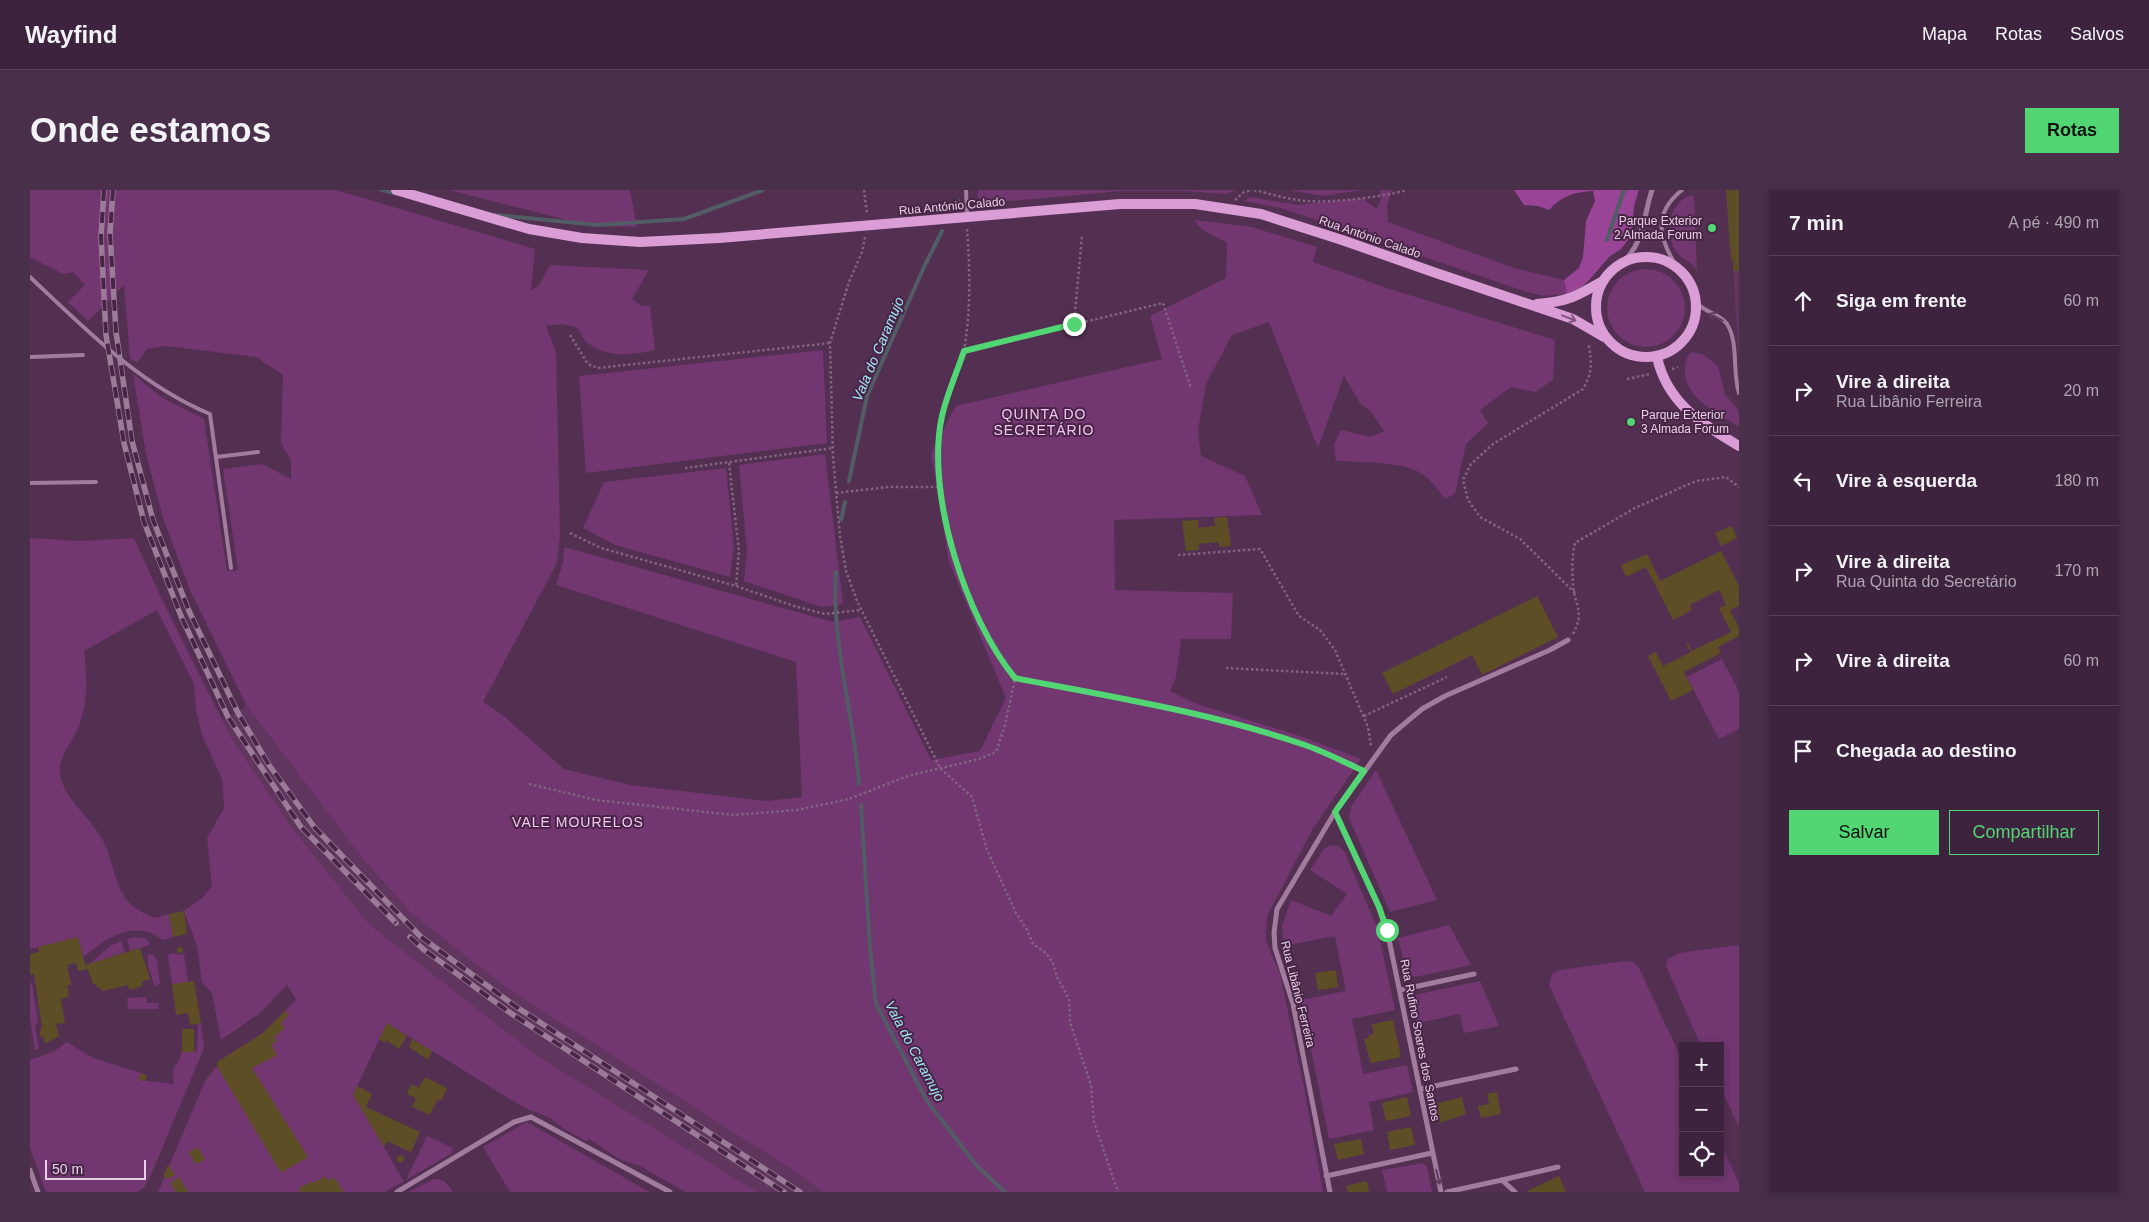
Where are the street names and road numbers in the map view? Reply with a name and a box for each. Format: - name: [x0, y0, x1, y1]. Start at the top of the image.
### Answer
- street label: Rua António Calado: [898, 194, 1006, 218]
- street label: Rua António Calado: [1317, 213, 1423, 261]
- street label: Rua Libânio Ferreira: [1278, 939, 1318, 1049]
- street label: Rua Rufino Soares dos Santos: [1397, 958, 1443, 1122]

